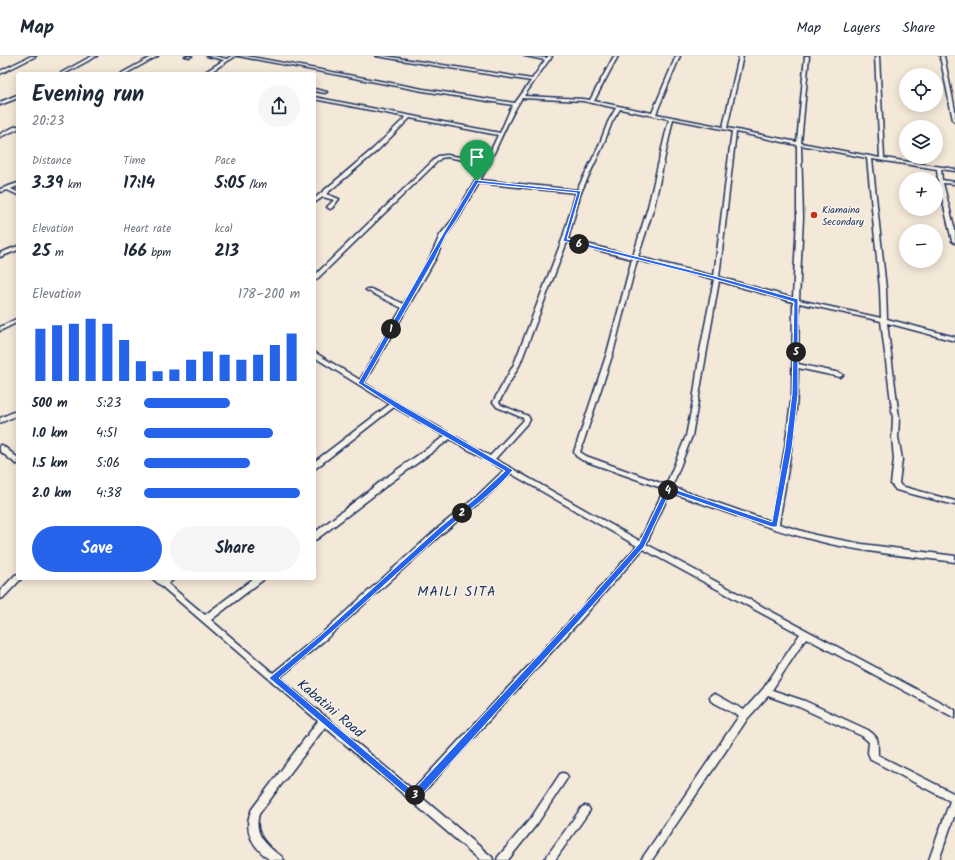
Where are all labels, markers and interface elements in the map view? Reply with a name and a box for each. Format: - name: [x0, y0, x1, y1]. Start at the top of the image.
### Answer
- text: Map: [20, 13, 54, 43]
- text: Map: [797, 17, 821, 39]
- text: Layers: [843, 17, 881, 39]
- text: Share: [903, 17, 935, 39]
- map controls: [899, 68, 943, 268]
- button: locate: [899, 68, 943, 112]
- text: Evening run: [32, 78, 144, 113]
- button: share: [258, 85, 300, 127]
- text: 20:23: [32, 111, 64, 132]
- button: layers: [899, 120, 943, 164]
- pin: [460, 140, 494, 181]
- icon: arrive: [466, 146, 488, 168]
- text: Distance: [32, 152, 72, 170]
- text: Time: [123, 152, 146, 170]
- text: Pace: [215, 152, 236, 170]
- text: 3.39: [32, 170, 63, 197]
- text: 17:14: [123, 170, 155, 197]
- text: 5:05: [215, 170, 245, 197]
- button: +: [899, 172, 943, 216]
- text: km: [63, 176, 82, 194]
- text: /km: [245, 176, 267, 194]
- place label: Kiamaina Secondary: [822, 202, 864, 230]
- marker: Kiamaina Secondary: [809, 210, 819, 220]
- text: Elevation: [32, 220, 74, 238]
- text: Heart rate: [123, 220, 171, 238]
- text: kcal: [215, 220, 233, 238]
- button: −: [899, 224, 943, 268]
- pin: 6: [569, 234, 589, 254]
- text: 6: [576, 235, 582, 253]
- text: 25: [32, 238, 51, 265]
- text: 166: [123, 238, 147, 265]
- text: 213: [215, 238, 239, 265]
- text: m: [51, 244, 64, 262]
- text: bpm: [147, 244, 171, 262]
- text: Elevation: [32, 284, 81, 305]
- text: 178–200 m: [238, 284, 300, 305]
- pin: 1: [381, 319, 401, 339]
- text: 1: [389, 320, 393, 338]
- pin: 5: [786, 342, 806, 362]
- text: 5: [793, 343, 799, 361]
- text: 500 m: [32, 393, 68, 414]
- text: 5:23: [96, 393, 121, 414]
- text: 1.0 km: [32, 423, 68, 444]
- text: 4:51: [96, 423, 117, 444]
- text: 1.5 km: [32, 453, 68, 474]
- text: 5:06: [96, 453, 120, 474]
- pin: 4: [658, 480, 678, 500]
- text: 4: [665, 481, 671, 499]
- text: 2.0 km: [32, 483, 71, 504]
- text: 4:38: [96, 483, 122, 504]
- pin: 2: [452, 503, 472, 523]
- text: 2: [459, 504, 465, 522]
- button: Save: [32, 526, 162, 572]
- button: Share: [170, 526, 300, 572]
- district label: MAILI SITA: [417, 581, 497, 603]
- street label: Kabatini Road: [292, 674, 370, 744]
- pin: 3: [405, 785, 425, 805]
- text: 3: [412, 786, 418, 804]

